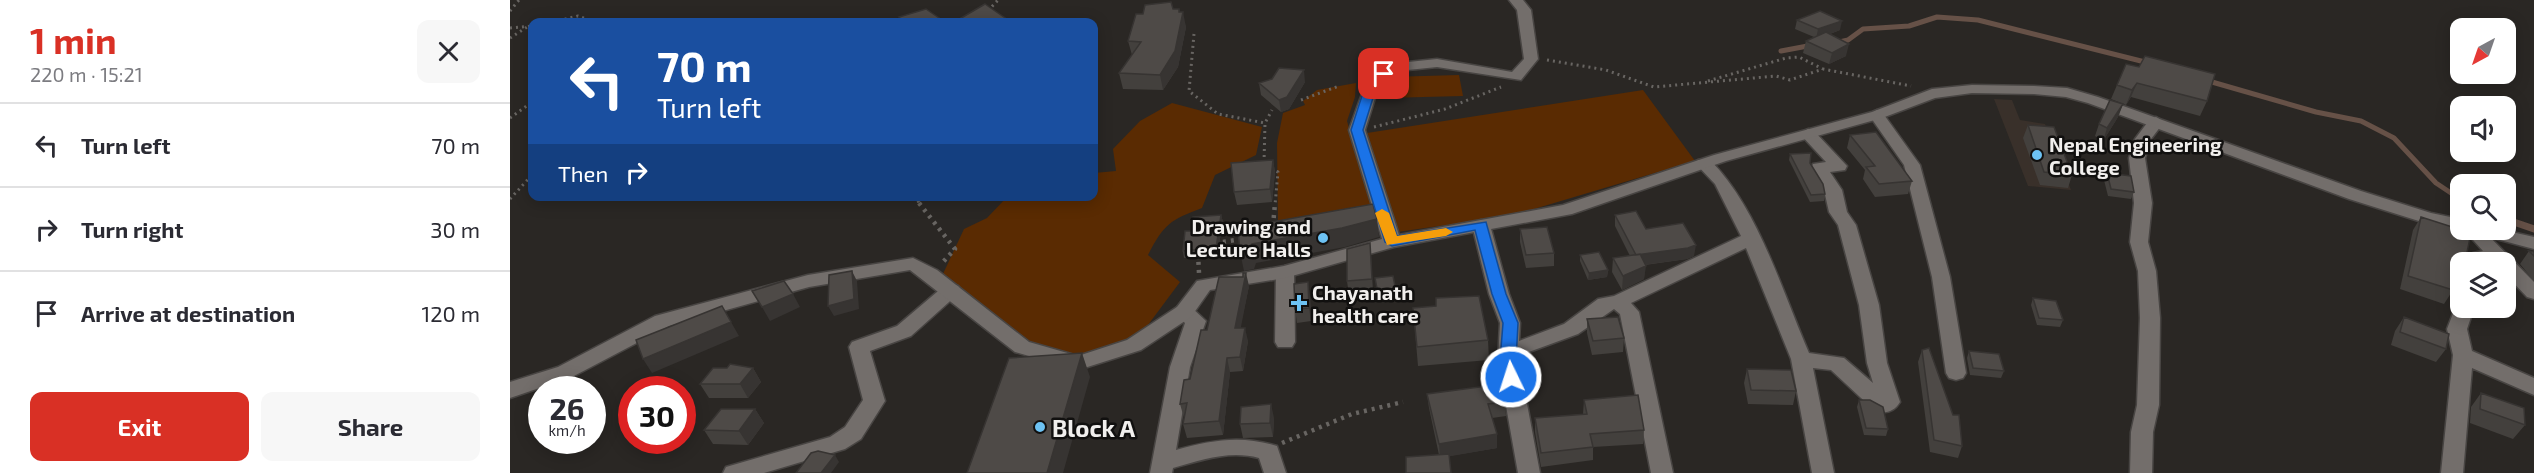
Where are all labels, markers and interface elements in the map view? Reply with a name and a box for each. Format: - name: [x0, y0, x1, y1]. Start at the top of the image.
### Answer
- text: 1 min: [30, 18, 117, 61]
- north arrow: [2450, 18, 2516, 84]
- map controls: [2450, 18, 2516, 318]
- button: close: [417, 20, 480, 83]
- text: 70 m: [657, 40, 752, 90]
- icon: left: [558, 42, 636, 120]
- pin: [1358, 48, 1409, 99]
- icon: arrive: [1367, 57, 1400, 90]
- text: 220 m · 15:21: [30, 62, 143, 86]
- text: Turn left: [657, 91, 761, 123]
- button: sound: [2450, 96, 2516, 162]
- icon: left: [30, 129, 63, 162]
- text: Turn left: [81, 132, 170, 158]
- text: 70 m: [431, 132, 480, 158]
- place label: Nepal Engineering College: [2049, 132, 2222, 179]
- marker: Nepal Engineering College: [2030, 148, 2044, 162]
- icon: right: [620, 156, 653, 189]
- text: Then: [558, 160, 608, 186]
- button: search: [2450, 174, 2516, 240]
- icon: right: [30, 213, 63, 246]
- place label: Drawing and Lecture Halls: [1186, 214, 1311, 261]
- text: Turn right: [81, 216, 183, 242]
- text: 30 m: [430, 216, 480, 242]
- marker: Drawing and Lecture Halls: [1316, 231, 1330, 245]
- button: layers: [2450, 252, 2516, 318]
- place label: Chayanath health care: [1312, 280, 1419, 327]
- marker: Chayanath health care: [1290, 294, 1308, 312]
- icon: arrive: [30, 297, 63, 330]
- text: Arrive at destination: [81, 300, 295, 326]
- text: 120 m: [421, 300, 480, 326]
- position arrow: [1479, 345, 1543, 409]
- speed limit sign: 30: [618, 376, 696, 454]
- text: 26: [549, 390, 585, 426]
- button: Exit: [30, 392, 249, 461]
- button: Share: [261, 392, 480, 461]
- place label: Block A: [1052, 413, 1136, 442]
- marker: Block A: [1033, 420, 1047, 434]
- text: km/h: [548, 421, 586, 439]

